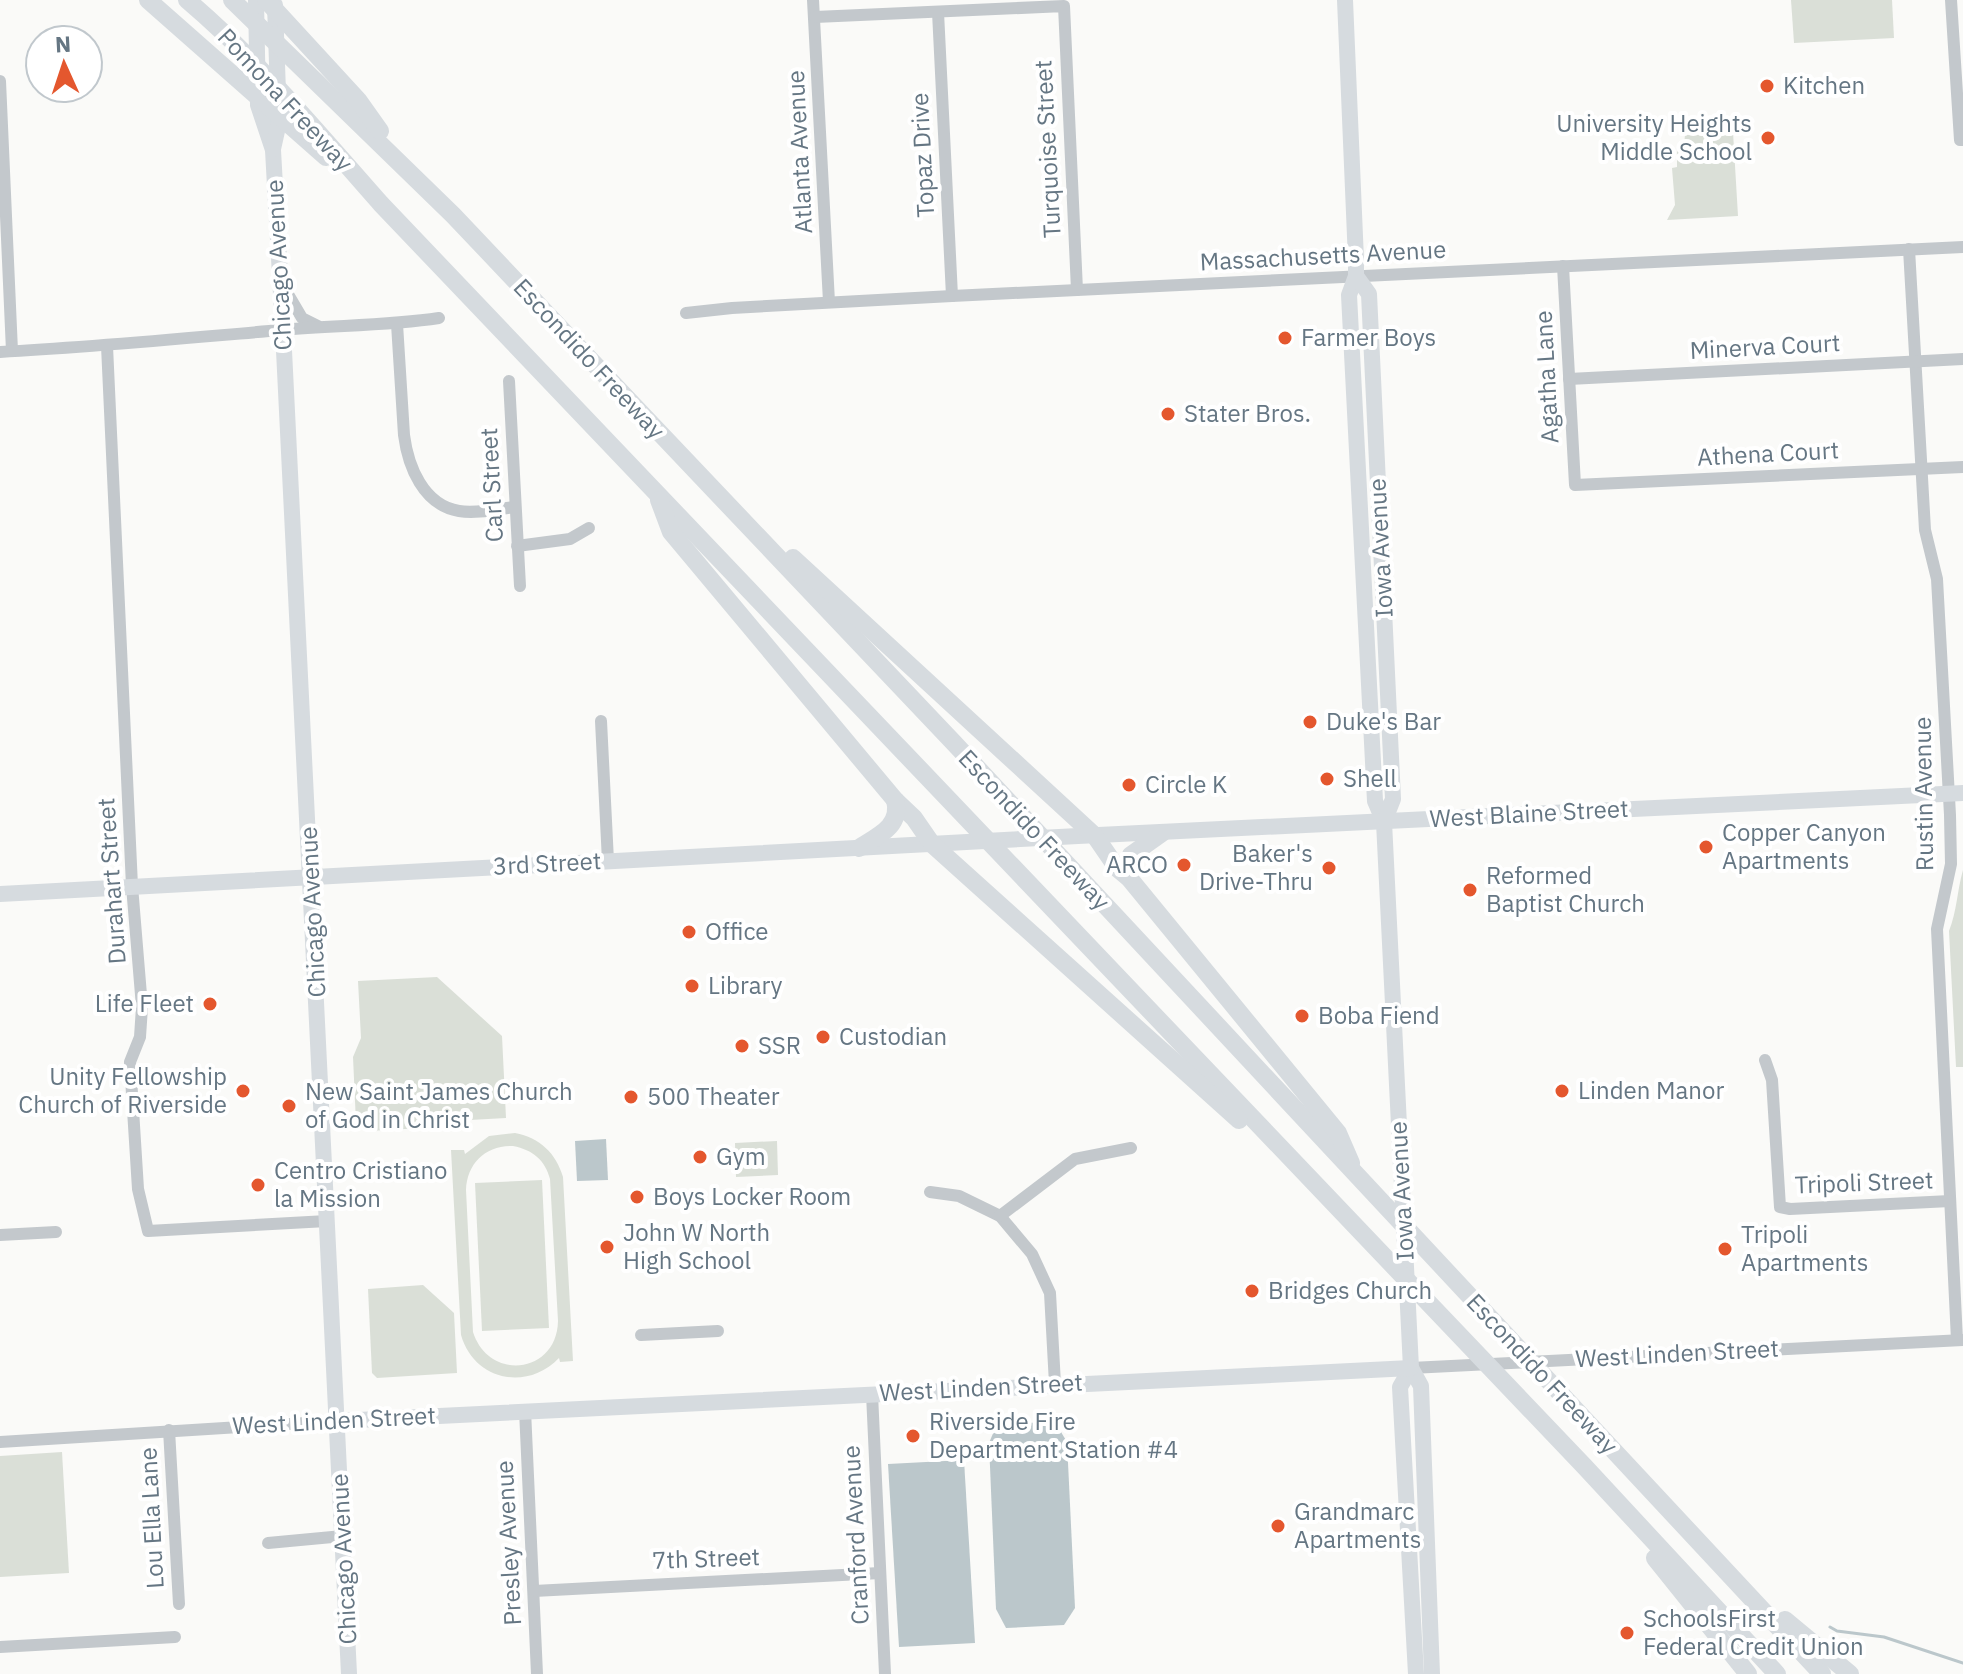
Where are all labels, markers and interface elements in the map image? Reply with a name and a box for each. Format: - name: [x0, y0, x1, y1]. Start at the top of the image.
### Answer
- street label: Pomona Freeway: [211, 21, 360, 178]
- north arrow: [24, 24, 104, 104]
- text: N: [54, 29, 72, 58]
- street label: Turquoise Street: [1026, 59, 1068, 239]
- street label: Atlanta Avenue: [779, 69, 819, 235]
- place label: Kitchen: [1783, 69, 1865, 101]
- marker: Kitchen: [1758, 77, 1776, 95]
- street label: Topaz Drive: [903, 92, 941, 218]
- place label: University Heights Middle School: [1556, 107, 1752, 167]
- marker: University Heights Middle School: [1759, 129, 1777, 147]
- street label: Chicago Avenue: [258, 179, 298, 351]
- street label: Massachusetts Avenue: [1199, 233, 1447, 277]
- street label: Escondido Freeway: [507, 271, 672, 445]
- street label: Agatha Lane: [1527, 310, 1565, 444]
- place label: Farmer Boys: [1301, 321, 1436, 353]
- street label: Minerva Court: [1689, 326, 1841, 366]
- marker: Farmer Boys: [1276, 329, 1294, 347]
- place label: Stater Bros.: [1184, 397, 1311, 429]
- marker: Stater Bros.: [1159, 405, 1177, 423]
- street label: Carl Street: [472, 427, 510, 543]
- street label: Athena Court: [1696, 433, 1840, 473]
- street label: Iowa Avenue: [1360, 477, 1400, 619]
- place label: Duke's Bar: [1326, 705, 1441, 737]
- marker: Duke's Bar: [1301, 713, 1319, 731]
- street label: Rustin Avenue: [1906, 717, 1940, 871]
- street label: Escondido Freeway: [952, 742, 1117, 916]
- place label: Shell: [1343, 762, 1397, 794]
- place label: Circle K: [1145, 768, 1227, 800]
- marker: Shell: [1318, 770, 1336, 788]
- marker: Circle K: [1120, 776, 1138, 794]
- street label: West Blaine Street: [1429, 792, 1629, 834]
- street label: Durahart Street: [89, 797, 133, 965]
- place label: Copper Canyon Apartments: [1722, 816, 1886, 876]
- street label: Chicago Avenue: [292, 826, 332, 998]
- place label: Baker's Drive-Thru: [1199, 837, 1313, 897]
- marker: Copper Canyon Apartments: [1697, 838, 1715, 856]
- street label: 3rd Street: [492, 844, 602, 882]
- place label: ARCO: [1106, 848, 1168, 880]
- marker: ARCO: [1175, 856, 1193, 874]
- marker: Baker's Drive-Thru: [1320, 859, 1338, 877]
- place label: Reformed Baptist Church: [1486, 859, 1645, 919]
- marker: Reformed Baptist Church: [1461, 881, 1479, 899]
- place label: Office: [705, 915, 768, 947]
- marker: Office: [680, 923, 698, 941]
- place label: Library: [708, 969, 783, 1001]
- marker: Library: [683, 977, 701, 995]
- place label: Life Fleet: [95, 987, 194, 1019]
- marker: Life Fleet: [201, 995, 219, 1013]
- place label: Boba Fiend: [1318, 999, 1440, 1031]
- marker: Boba Fiend: [1293, 1007, 1311, 1025]
- place label: Custodian: [839, 1020, 947, 1052]
- marker: Custodian: [814, 1028, 832, 1046]
- place label: SSR: [758, 1029, 801, 1061]
- marker: SSR: [733, 1037, 751, 1055]
- place label: Unity Fellowship Church of Riverside: [18, 1060, 227, 1120]
- place label: Linden Manor: [1578, 1074, 1724, 1106]
- place label: New Saint James Church of God in Christ: [305, 1075, 573, 1135]
- place label: 500 Theater: [647, 1080, 780, 1112]
- marker: Unity Fellowship Church of Riverside: [234, 1082, 252, 1100]
- marker: Linden Manor: [1553, 1082, 1571, 1100]
- marker: 500 Theater: [622, 1088, 640, 1106]
- marker: New Saint James Church of God in Christ: [280, 1097, 298, 1115]
- street label: Iowa Avenue: [1381, 1120, 1421, 1262]
- place label: Gym: [716, 1140, 766, 1172]
- marker: Gym: [691, 1148, 709, 1166]
- place label: Centro Cristiano la Mission: [274, 1154, 447, 1214]
- street label: Tripoli Street: [1794, 1164, 1934, 1200]
- marker: Centro Cristiano la Mission: [249, 1176, 267, 1194]
- place label: Boys Locker Room: [653, 1180, 851, 1212]
- marker: Boys Locker Room: [628, 1188, 646, 1206]
- place label: John W North High School: [623, 1216, 770, 1276]
- place label: Tripoli Apartments: [1741, 1218, 1868, 1278]
- marker: John W North High School: [598, 1238, 616, 1256]
- marker: Tripoli Apartments: [1716, 1240, 1734, 1258]
- place label: Bridges Church: [1268, 1274, 1432, 1306]
- marker: Bridges Church: [1243, 1282, 1261, 1300]
- street label: Escondido Freeway: [1460, 1286, 1625, 1460]
- street label: West Linden Street: [1574, 1332, 1779, 1374]
- street label: West Linden Street: [878, 1366, 1083, 1408]
- street label: West Linden Street: [231, 1399, 436, 1441]
- place label: Riverside Fire Department Station #4: [929, 1405, 1178, 1465]
- marker: Riverside Fire Department Station #4: [904, 1427, 922, 1445]
- street label: Cranford Avenue: [834, 1445, 876, 1626]
- street label: Lou Ella Lane: [131, 1447, 171, 1590]
- street label: Presley Avenue: [488, 1460, 528, 1626]
- street label: Chicago Avenue: [323, 1473, 363, 1645]
- place label: Grandmarc Apartments: [1294, 1495, 1421, 1555]
- marker: Grandmarc Apartments: [1269, 1517, 1287, 1535]
- street label: 7th Street: [651, 1540, 760, 1576]
- place label: SchoolsFirst Federal Credit Union: [1643, 1602, 1864, 1662]
- marker: SchoolsFirst Federal Credit Union: [1618, 1624, 1636, 1642]

